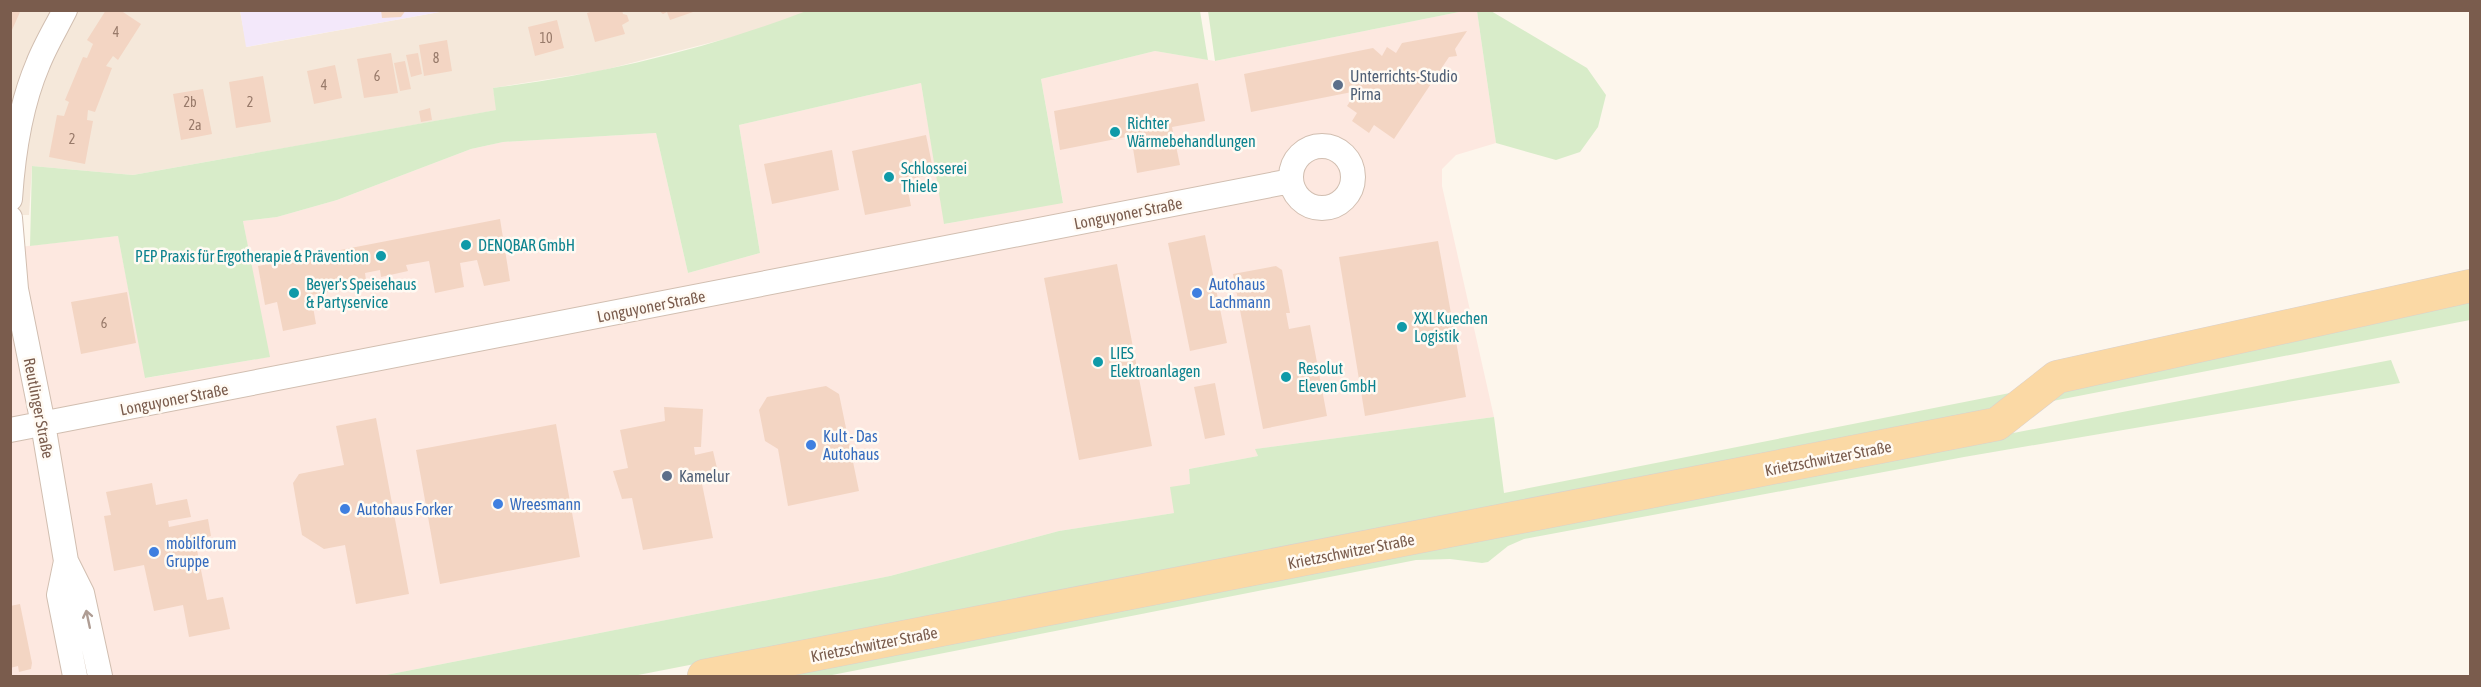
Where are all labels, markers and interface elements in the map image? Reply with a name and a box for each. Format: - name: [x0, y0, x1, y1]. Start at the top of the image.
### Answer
- house number: 4: [113, 24, 120, 40]
- house number: 10: [539, 30, 553, 46]
- house number: 8: [433, 50, 440, 66]
- place label: Unterrichts-Studio Pirna: [1350, 67, 1458, 103]
- house number: 6: [374, 68, 381, 84]
- house number: 4: [321, 77, 328, 93]
- marker: Unterrichts-Studio Pirna: [1331, 78, 1345, 92]
- house number: 2b: [183, 94, 197, 110]
- house number: 2: [247, 94, 253, 110]
- place label: Richter Wärmebehandlungen: [1127, 114, 1256, 151]
- house number: 2a: [188, 117, 202, 133]
- marker: Richter Wärmebehandlungen: [1108, 125, 1122, 139]
- house number: 2: [69, 131, 75, 147]
- place label: Schlosserei Thiele: [901, 159, 967, 195]
- marker: Schlosserei Thiele: [882, 170, 896, 184]
- street label: Longuyoner Straße: [1072, 194, 1184, 233]
- place label: DENQBAR GmbH: [478, 236, 575, 254]
- marker: DENQBAR GmbH: [459, 238, 473, 252]
- place label: PEP Praxis für Ergotherapie & Prävention: [135, 247, 369, 266]
- marker: PEP Praxis für Ergotherapie & Prävention: [374, 249, 388, 263]
- place label: Beyer's Speisehaus & Partyservice: [306, 275, 417, 312]
- place label: Autohaus Lachmann: [1209, 275, 1271, 311]
- marker: Beyer's Speisehaus & Partyservice: [287, 286, 301, 300]
- marker: Autohaus Lachmann: [1190, 286, 1204, 300]
- street label: Longuyoner Straße: [595, 287, 707, 326]
- place label: XXL Kuechen Logistik: [1414, 309, 1488, 346]
- house number: 6: [101, 315, 108, 331]
- marker: XXL Kuechen Logistik: [1395, 320, 1409, 334]
- place label: LIES Elektroanlagen: [1110, 344, 1201, 381]
- marker: LIES Elektroanlagen: [1091, 355, 1105, 369]
- street label: Reutlinger Straße: [19, 356, 58, 460]
- place label: Resolut Eleven GmbH: [1298, 359, 1377, 395]
- marker: Resolut Eleven GmbH: [1279, 370, 1293, 384]
- street label: Longuyoner Straße: [118, 380, 230, 419]
- place label: Kult - Das Autohaus: [823, 427, 879, 463]
- street label: Krietzschwitzer Straße: [1763, 437, 1893, 479]
- marker: Kult - Das Autohaus: [804, 438, 818, 452]
- place label: Kamelur: [679, 467, 730, 485]
- marker: Kamelur: [660, 469, 674, 483]
- place label: Wreesmann: [510, 495, 581, 513]
- marker: Wreesmann: [491, 497, 505, 511]
- place label: Autohaus Forker: [357, 500, 453, 518]
- marker: Autohaus Forker: [338, 502, 352, 516]
- street label: Krietzschwitzer Straße: [1286, 530, 1416, 572]
- place label: mobilforum Gruppe: [166, 534, 236, 571]
- marker: mobilforum Gruppe: [147, 545, 161, 559]
- one-way arrow: [82, 610, 93, 630]
- street label: Krietzschwitzer Straße: [809, 623, 939, 665]

